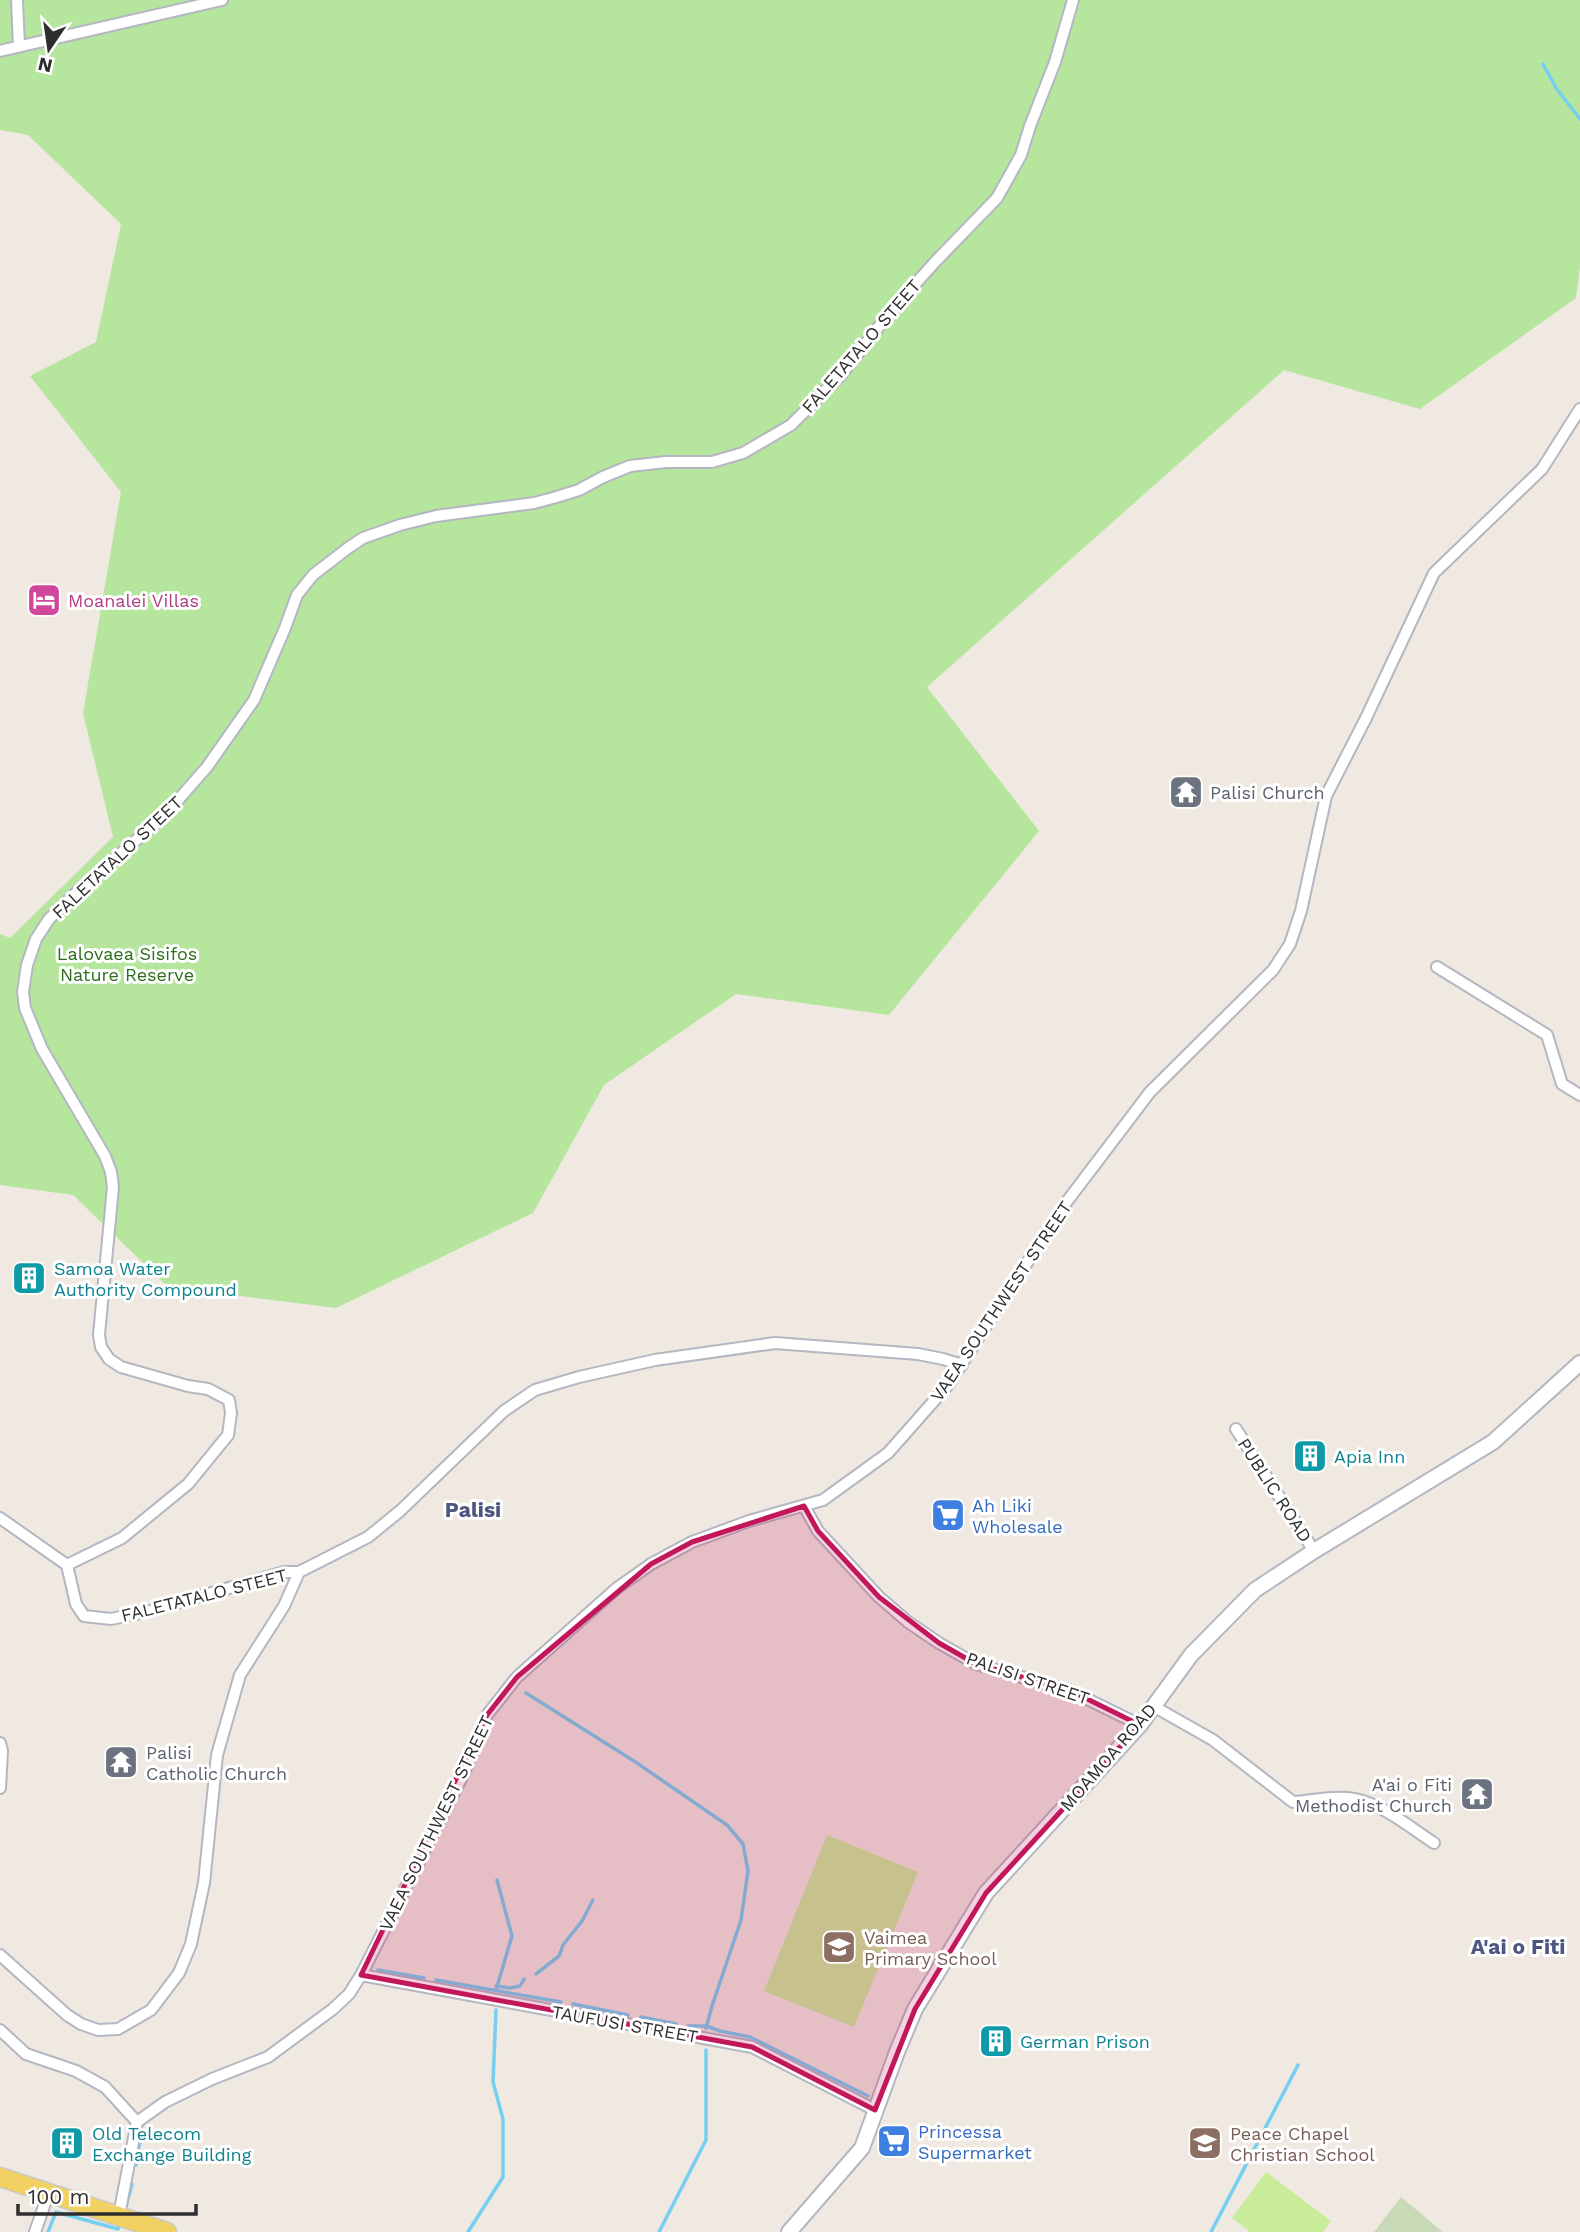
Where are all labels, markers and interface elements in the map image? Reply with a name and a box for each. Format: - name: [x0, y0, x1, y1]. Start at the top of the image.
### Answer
- north arrow: [14, 14, 84, 84]
- text: N: [36, 52, 55, 78]
- street label: FALETATALO STEET: [797, 275, 925, 417]
- hotel icon: Moanalei Villas: [25, 581, 63, 619]
- place label: Moanalei Villas: [68, 590, 199, 611]
- temple icon: Palisi Church: [1167, 773, 1205, 811]
- place label: Palisi Church: [1210, 782, 1325, 803]
- street label: FALETATALO STEET: [48, 791, 186, 923]
- park label: Lalovaea Sisifos Nature Reserve: [57, 943, 197, 985]
- street label: VAEA SOUTHWEST STREET: [926, 1197, 1076, 1405]
- place label: Samoa Water Authority Compound: [54, 1258, 237, 1300]
- building icon: Samoa Water Authority Compound: [10, 1259, 48, 1297]
- street label: PUBLIC ROAD: [1234, 1434, 1316, 1546]
- building icon: Apia Inn: [1291, 1437, 1329, 1475]
- place label: Apia Inn: [1334, 1446, 1405, 1467]
- place label: Ah Liki Wholesale: [972, 1495, 1063, 1537]
- supermarket icon: Ah Liki Wholesale: [929, 1496, 967, 1534]
- district label: Palisi: [445, 1497, 501, 1522]
- street label: FALETATALO STEET: [119, 1564, 289, 1626]
- street label: PALISI STREET: [964, 1647, 1092, 1709]
- street label: MOAMOA ROAD: [1056, 1699, 1160, 1815]
- street label: VAEA SOUTHWEST STREET: [375, 1712, 497, 1934]
- place label: Palisi Catholic Church: [146, 1742, 287, 1784]
- temple icon: Palisi Catholic Church: [102, 1743, 140, 1781]
- place label: A'ai o Fiti Methodist Church: [1295, 1774, 1452, 1816]
- temple icon: A'ai o Fiti Methodist Church: [1458, 1775, 1496, 1813]
- place label: Vaimea Primary School: [864, 1927, 997, 1969]
- school or university icon: Vaimea Primary School: [820, 1928, 858, 1966]
- district label: A'ai o Fiti: [1471, 1934, 1565, 1959]
- street label: TAUFUSI STREET: [550, 2001, 700, 2047]
- building icon: German Prison: [977, 2022, 1015, 2060]
- place label: German Prison: [1020, 2031, 1150, 2052]
- place label: Princessa Supermarket: [918, 2121, 1032, 2163]
- supermarket icon: Princessa Supermarket: [875, 2122, 913, 2160]
- place label: Old Telecom Exchange Building: [92, 2123, 252, 2165]
- place label: Peace Chapel Christian School: [1230, 2123, 1375, 2165]
- building icon: Old Telecom Exchange Building: [48, 2124, 86, 2162]
- school or university icon: Peace Chapel Christian School: [1186, 2124, 1224, 2162]
- scale bar: [18, 2172, 196, 2216]
- text: 100 m: [28, 2184, 90, 2209]

